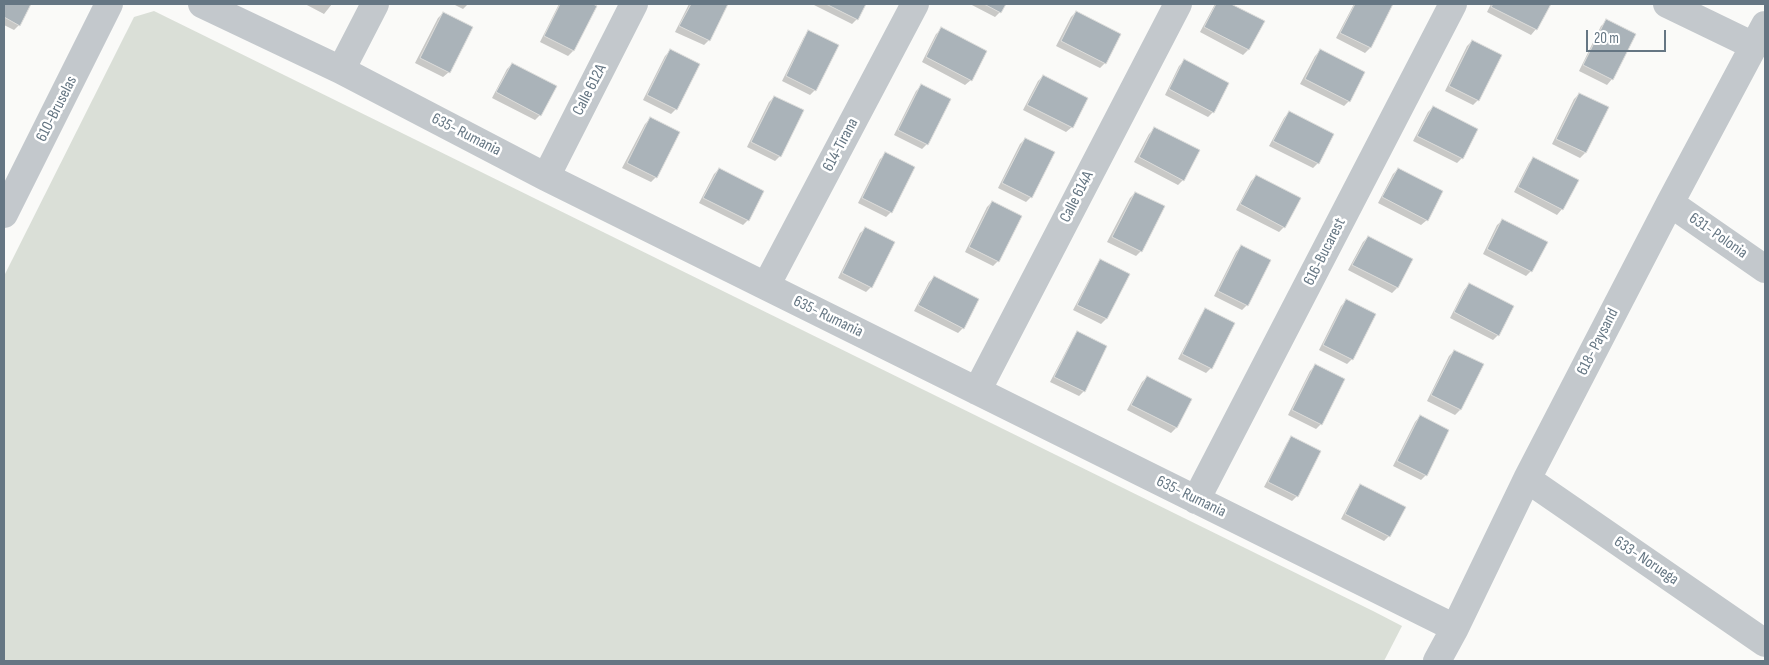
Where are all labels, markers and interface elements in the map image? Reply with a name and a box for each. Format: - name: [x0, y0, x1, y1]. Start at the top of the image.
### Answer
- scale bar: [1589, 20, 1669, 52]
- text: 20 m: [1594, 29, 1619, 48]
- street label: Calle 612A: [569, 61, 611, 119]
- street label: 610-Bruselas: [32, 73, 82, 145]
- street label: 635- Rumania: [428, 109, 504, 161]
- street label: 614-Tirana: [819, 115, 863, 175]
- street label: Calle 614A: [1056, 168, 1098, 226]
- street label: 631- Polonia: [1685, 209, 1751, 263]
- street label: 616-Bucarest: [1300, 215, 1350, 289]
- street label: 635- Rumania: [790, 292, 866, 342]
- street label: 618- Paysand: [1573, 305, 1623, 379]
- street label: 635- Rumania: [1153, 472, 1229, 522]
- street label: 633- Noruega: [1610, 532, 1682, 590]

